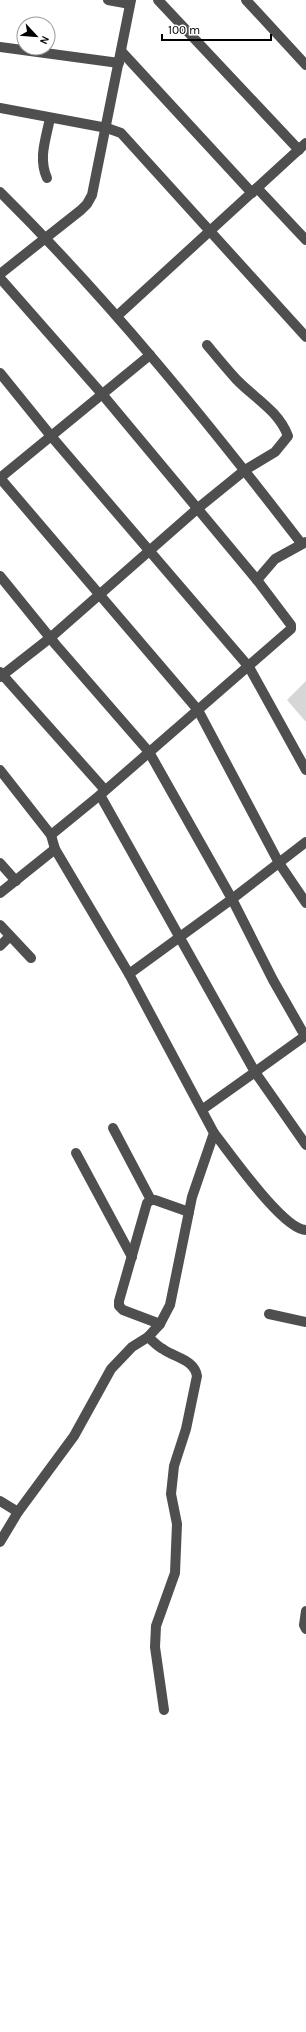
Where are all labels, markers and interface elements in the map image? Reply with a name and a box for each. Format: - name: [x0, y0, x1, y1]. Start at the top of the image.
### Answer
- north arrow: [16, 16, 56, 56]
- scale bar: [162, 16, 271, 42]
- text: 100 m: [168, 23, 200, 37]
- text: N: [37, 34, 52, 47]

